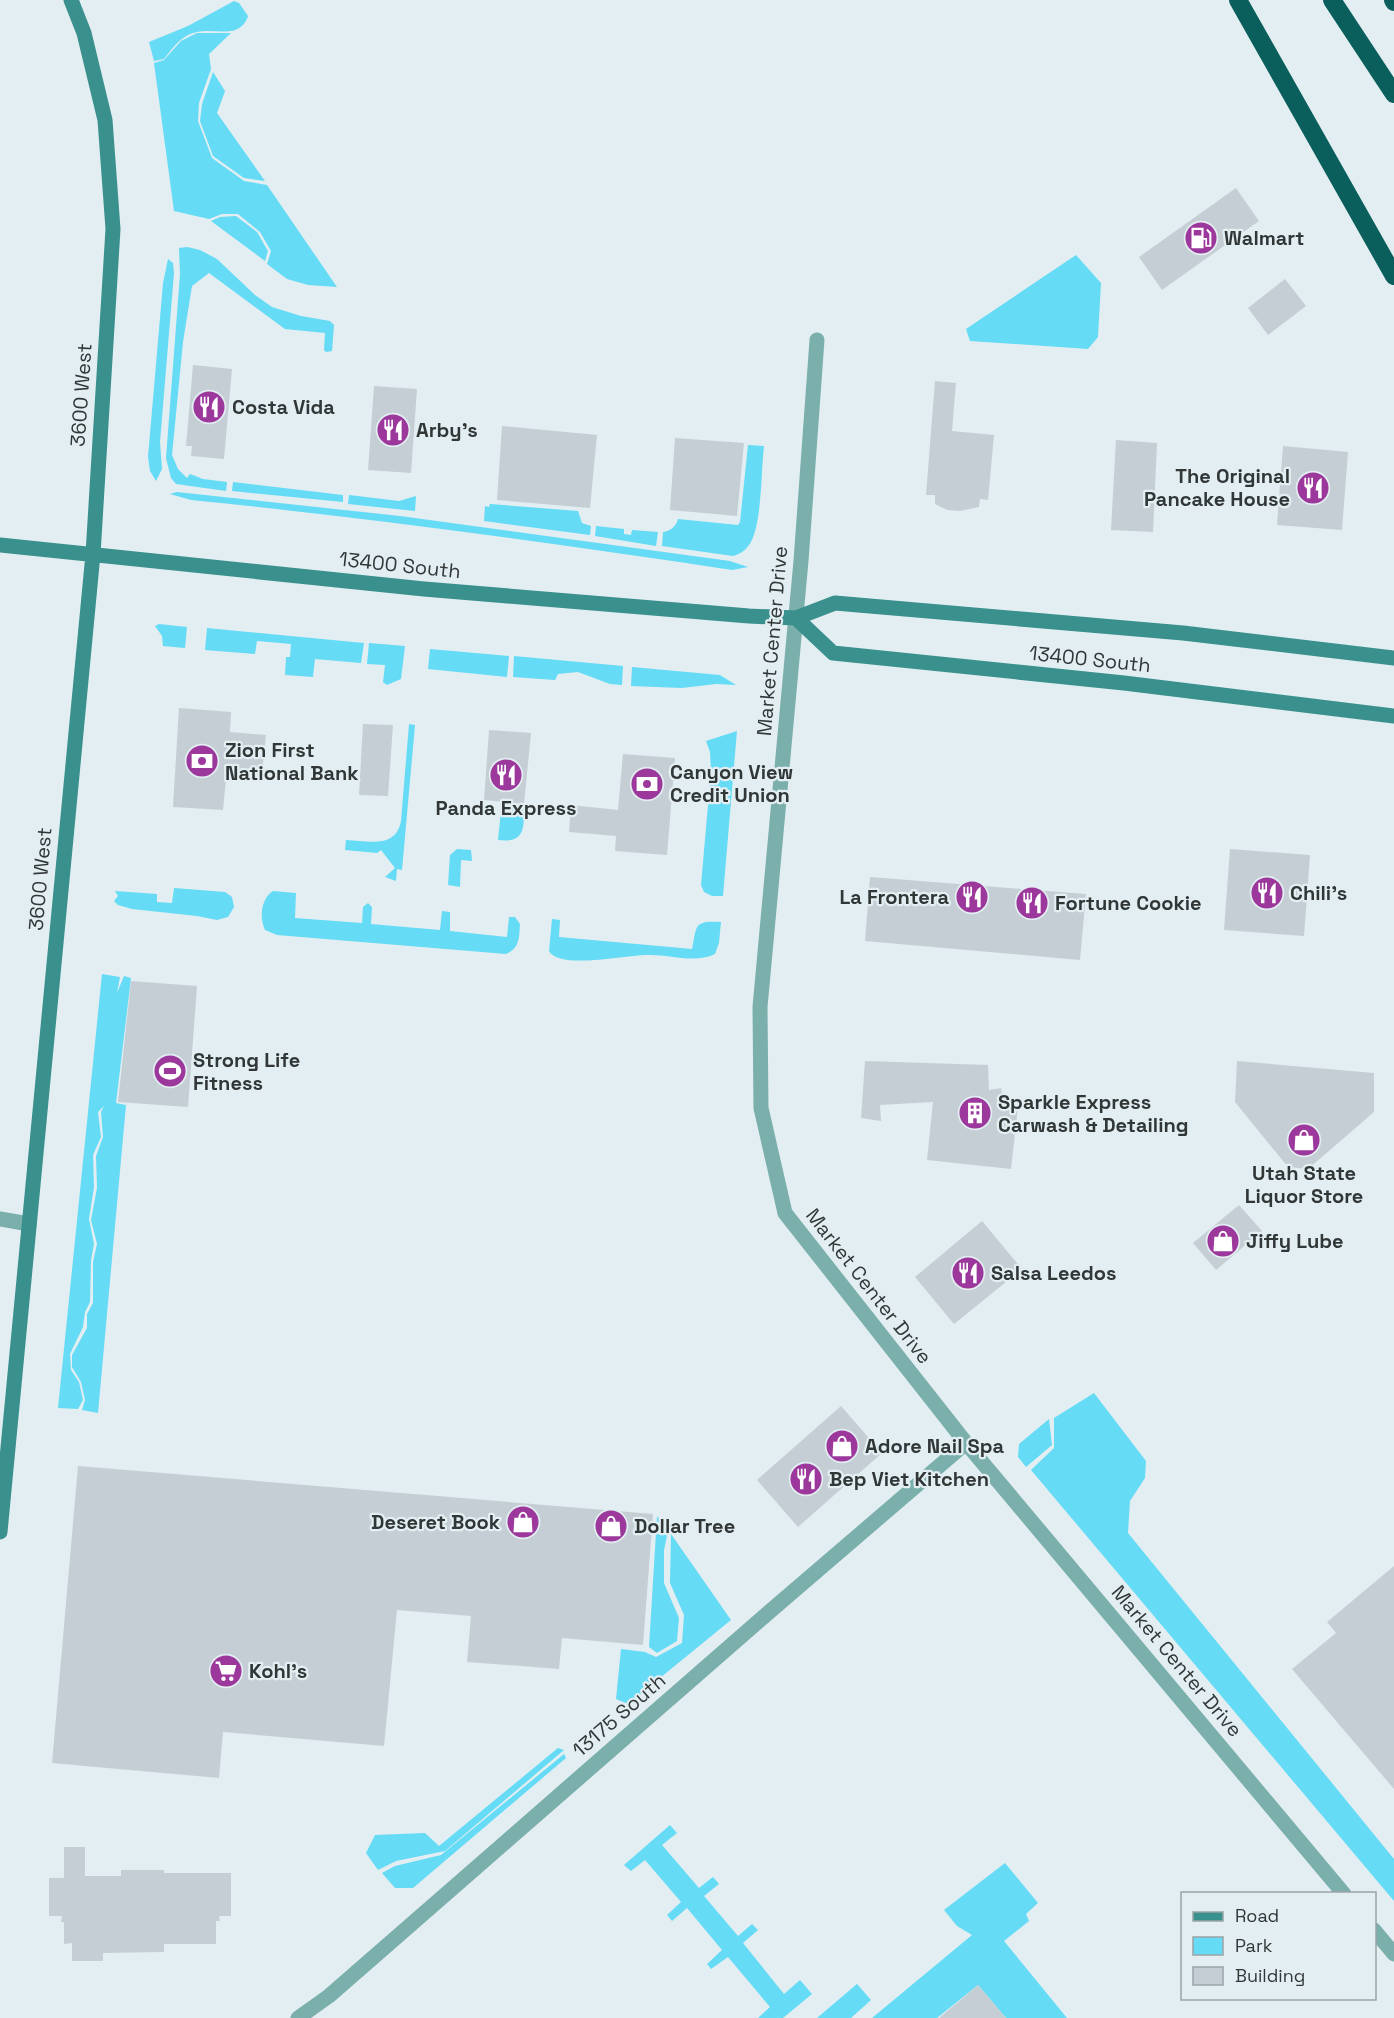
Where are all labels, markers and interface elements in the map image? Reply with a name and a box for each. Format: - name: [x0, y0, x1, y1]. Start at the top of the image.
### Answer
- fuel station icon: Walmart: [1183, 220, 1219, 256]
- place label: Walmart: [1224, 225, 1304, 251]
- street label: 3600 West: [64, 342, 98, 448]
- restaurant icon: Costa Vida: [191, 389, 227, 425]
- place label: Costa Vida: [232, 394, 335, 420]
- restaurant icon: Arby's: [375, 412, 411, 448]
- place label: Arby's: [416, 417, 478, 443]
- place label: The Original Pancake House: [1144, 463, 1290, 512]
- restaurant icon: The Original Pancake House: [1295, 470, 1331, 506]
- street label: Market Center Drive: [751, 545, 793, 737]
- street label: 13400 South: [338, 546, 462, 584]
- street label: 13400 South: [1028, 640, 1152, 678]
- place label: Zion First National Bank: [225, 737, 359, 786]
- bank icon: Zion First National Bank: [184, 743, 220, 779]
- restaurant icon: Panda Express: [488, 757, 524, 793]
- place label: Canyon View Credit Union: [670, 759, 793, 808]
- bank icon: Canyon View Credit Union: [629, 766, 665, 802]
- place label: Panda Express: [436, 795, 576, 821]
- street label: 3600 West: [23, 826, 57, 932]
- restaurant icon: Chili's: [1249, 875, 1285, 911]
- restaurant icon: La Frontera: [954, 879, 990, 915]
- place label: Chili's: [1290, 880, 1347, 906]
- place label: La Frontera: [839, 884, 949, 910]
- restaurant icon: Fortune Cookie: [1014, 885, 1050, 921]
- place label: Fortune Cookie: [1055, 890, 1202, 916]
- place label: Strong Life Fitness: [193, 1047, 300, 1096]
- sports icon: Strong Life Fitness: [152, 1053, 188, 1089]
- place label: Sparkle Express Carwash & Detailing: [998, 1089, 1189, 1138]
- building icon: Sparkle Express Carwash & Detailing: [957, 1095, 993, 1131]
- shop icon: Utah State Liquor Store: [1286, 1122, 1322, 1158]
- place label: Utah State Liquor Store: [1245, 1160, 1363, 1209]
- street label: Market Center Drive: [800, 1203, 938, 1369]
- shop icon: Jiffy Lube: [1205, 1223, 1241, 1259]
- place label: Jiffy Lube: [1246, 1228, 1344, 1254]
- restaurant icon: Salsa Leedos: [950, 1255, 986, 1291]
- place label: Salsa Leedos: [991, 1260, 1116, 1286]
- shop icon: Adore Nail Spa: [824, 1428, 860, 1464]
- place label: Adore Nail Spa: [865, 1433, 1004, 1459]
- restaurant icon: Bep Viet Kitchen: [788, 1461, 824, 1497]
- place label: Bep Viet Kitchen: [829, 1466, 989, 1492]
- shop icon: Deseret Book: [505, 1504, 541, 1540]
- shop icon: Dollar Tree: [593, 1508, 629, 1544]
- place label: Deseret Book: [371, 1509, 500, 1535]
- place label: Dollar Tree: [634, 1513, 735, 1539]
- street label: Market Center Drive: [1106, 1580, 1248, 1742]
- supermarket icon: Kohl's: [208, 1653, 244, 1689]
- place label: Kohl's: [249, 1658, 307, 1684]
- street label: 13175 South: [567, 1667, 671, 1763]
- legend: [1181, 1892, 1376, 2000]
- text: Road: [1235, 1904, 1279, 1927]
- text: Park: [1235, 1934, 1273, 1957]
- text: Building: [1235, 1964, 1305, 1987]

